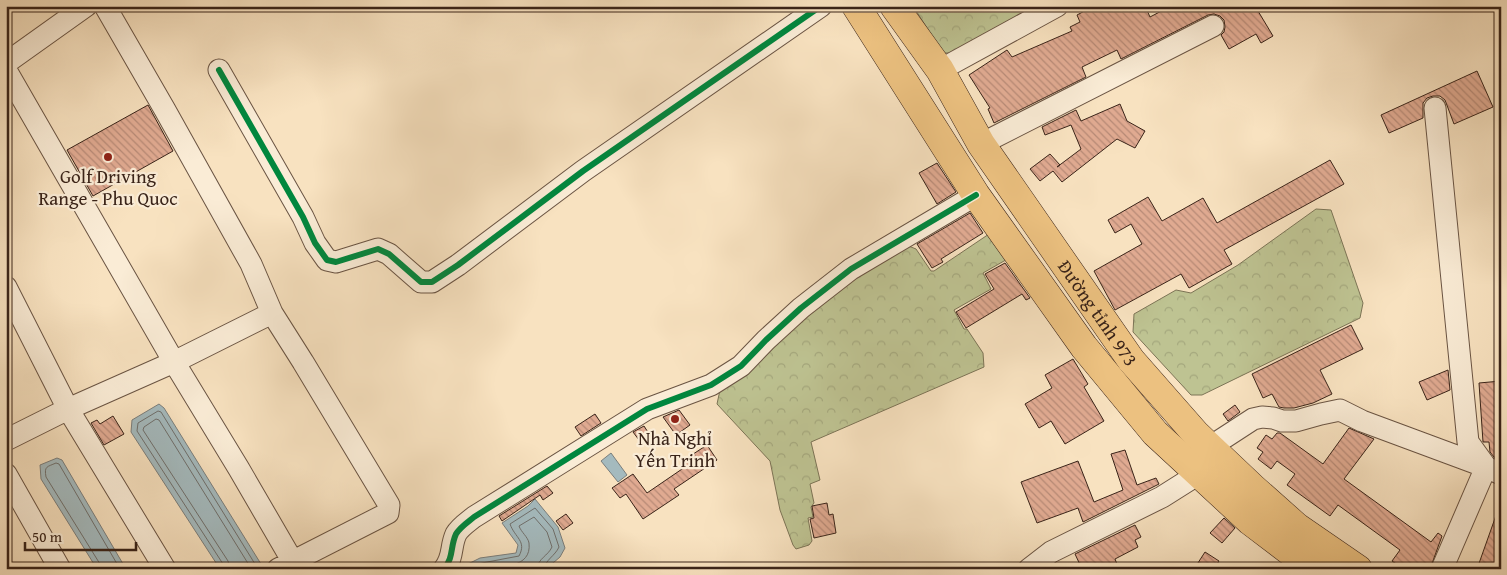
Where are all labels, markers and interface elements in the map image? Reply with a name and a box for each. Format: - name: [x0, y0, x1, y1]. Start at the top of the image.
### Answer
- marker: Golf Driving Range - Phu Quoc: [102, 151, 114, 163]
- place label: Golf Driving Range - Phu Quoc: [38, 162, 178, 212]
- street label: Đường tỉnh 973: [1052, 254, 1145, 372]
- marker: Nhà Nghỉ Yến Trinh: [669, 413, 681, 425]
- place label: Nhà Nghỉ Yến Trinh: [635, 424, 715, 474]
- scale bar: [25, 520, 136, 552]
- text: 50 m: [32, 526, 63, 547]

